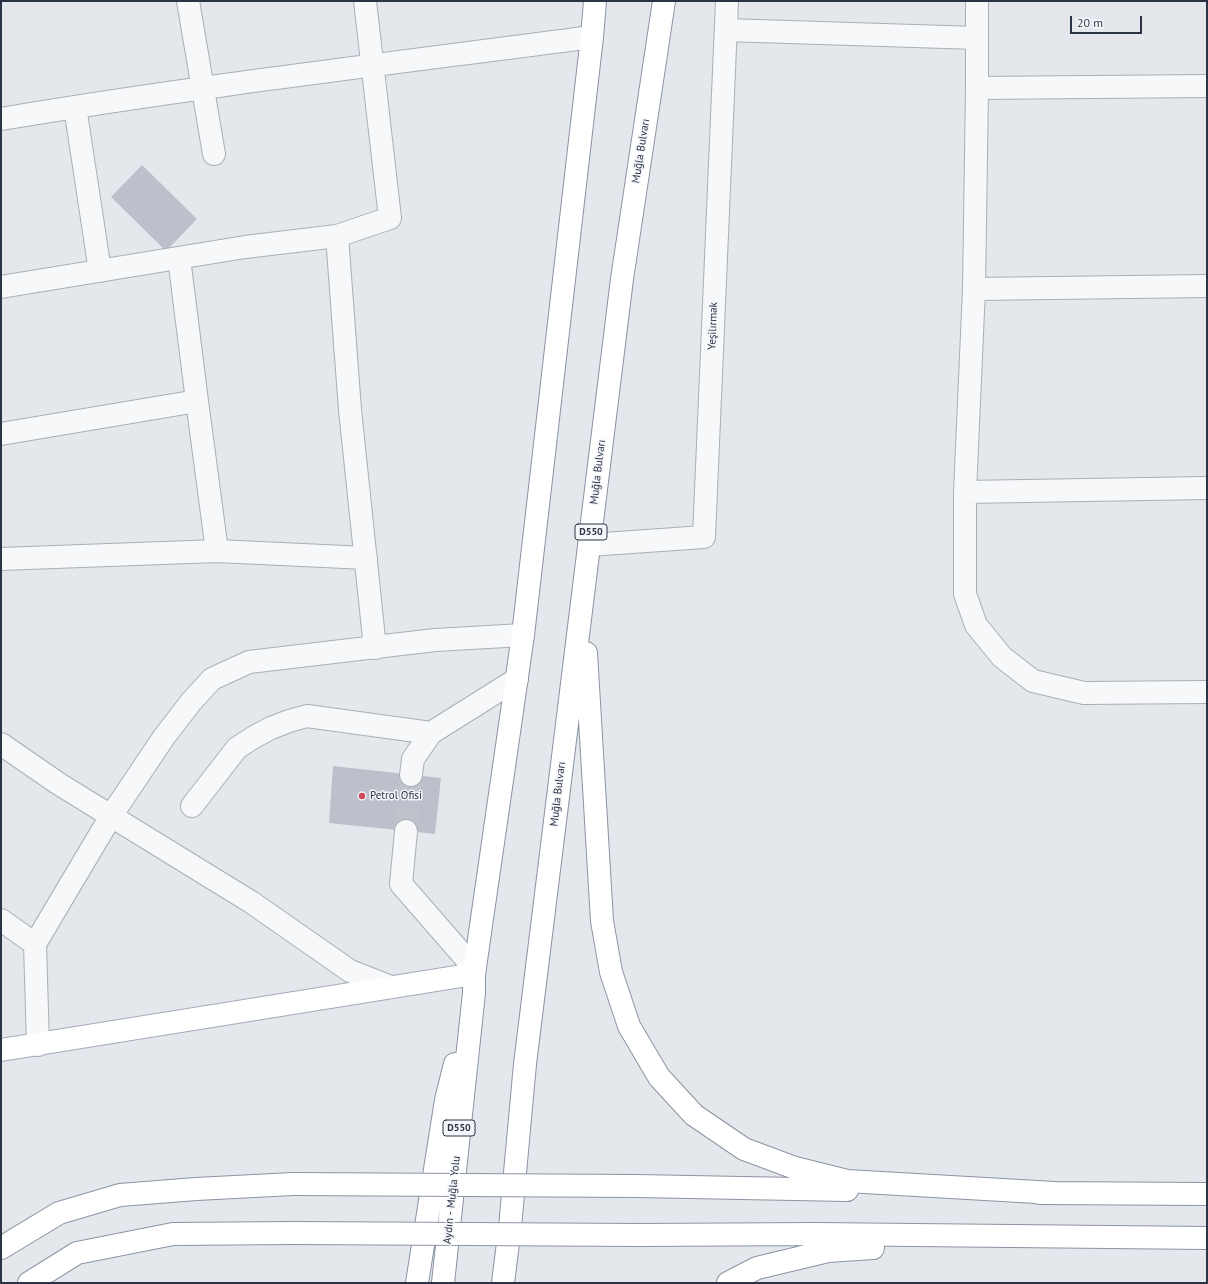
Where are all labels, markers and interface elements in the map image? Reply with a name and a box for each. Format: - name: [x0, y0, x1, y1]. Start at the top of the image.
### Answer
- scale bar: [1072, 8, 1144, 34]
- text: 20 m: [1077, 15, 1103, 30]
- street label: Muğla Bulvarı: [629, 118, 653, 184]
- street label: Yeşilırmak: [706, 302, 720, 350]
- street label: Muğla Bulvarı: [587, 439, 609, 505]
- road number: D550: [575, 524, 607, 540]
- street label: Muğla Bulvarı: [547, 761, 569, 827]
- place label: Petrol Ofisi: [370, 789, 422, 803]
- marker: Petrol Ofisi: [357, 791, 367, 801]
- road number: D550: [443, 1120, 475, 1136]
- street label: Aydın - Muğla Yolu: [441, 1155, 463, 1245]

